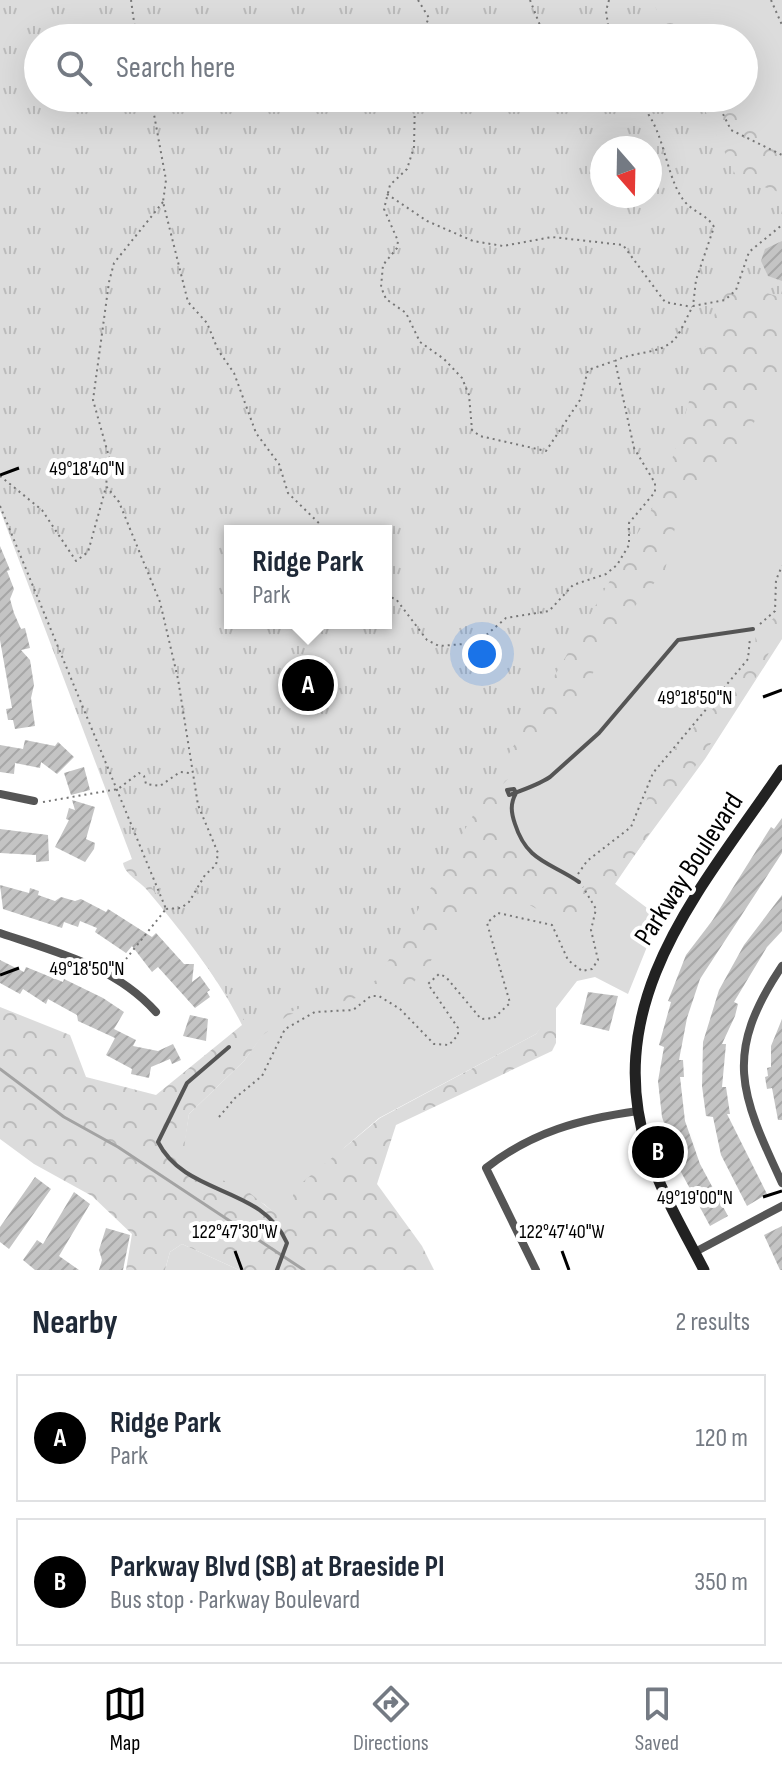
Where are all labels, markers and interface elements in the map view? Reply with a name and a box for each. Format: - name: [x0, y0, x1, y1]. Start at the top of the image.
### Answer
- search box: [24, 24, 758, 112]
- icon: search: [52, 46, 96, 90]
- text: Search here: [116, 50, 235, 86]
- north arrow: [590, 136, 662, 208]
- text: 49°18'40"N: [49, 457, 125, 481]
- popup: [224, 525, 392, 629]
- text: Ridge Park: [252, 544, 364, 580]
- text: Park: [252, 580, 290, 611]
- your location: [462, 634, 502, 674]
- pin: A: [282, 655, 334, 715]
- text: 49°18'50"N: [658, 686, 732, 710]
- street label: Parkway Boulevard: [628, 787, 750, 951]
- text: 49°18'50"N: [50, 957, 124, 981]
- pin: B: [632, 1122, 684, 1182]
- text: 49°19'00"N: [657, 1186, 733, 1210]
- text: 122°47'30"W: [192, 1220, 278, 1244]
- text: 122°47'40"W: [519, 1220, 605, 1244]
- text: Nearby: [32, 1302, 118, 1343]
- text: 2 results: [676, 1307, 750, 1338]
- text: Ridge Park: [110, 1405, 221, 1441]
- text: A: [54, 1423, 66, 1454]
- text: 120 m: [695, 1423, 748, 1454]
- text: Park: [110, 1441, 148, 1472]
- text: Parkway Blvd (SB) at Braeside Pl: [110, 1549, 444, 1585]
- text: B: [54, 1567, 66, 1598]
- text: 350 m: [694, 1567, 748, 1598]
- text: Bus stop · Parkway Boulevard: [110, 1585, 360, 1616]
- tab: Map: [103, 1682, 147, 1757]
- tab: Directions: [353, 1682, 429, 1757]
- tab: Saved: [635, 1682, 679, 1757]

